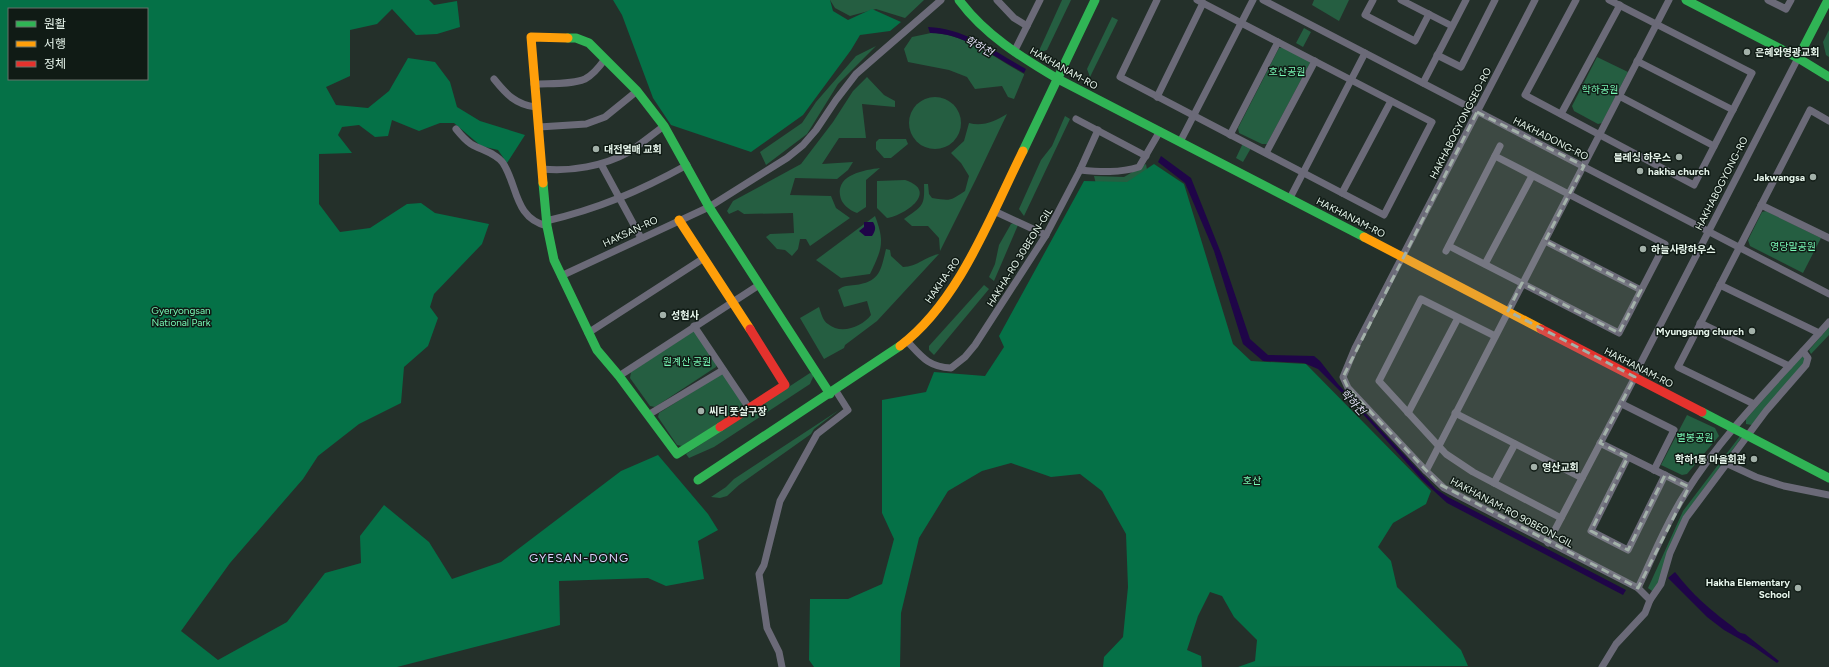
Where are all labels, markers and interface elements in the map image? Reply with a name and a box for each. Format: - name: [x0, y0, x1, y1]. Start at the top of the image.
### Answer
- legend: [8, 8, 148, 80]
- text: 원활: [44, 17, 66, 31]
- water label: 학하천: [962, 33, 997, 60]
- text: 서행: [44, 37, 66, 51]
- street label: HAKHANAM-RO: [1027, 44, 1100, 93]
- place label: 은혜와영광교회: [1755, 46, 1819, 59]
- marker: 은혜와영광교회: [1742, 47, 1752, 57]
- text: 정체: [44, 57, 66, 71]
- park label: 호산공원: [1269, 65, 1305, 78]
- street label: HAKHABOGYONGSEO-RO: [1427, 65, 1494, 181]
- park label: 학하공원: [1582, 83, 1618, 96]
- street label: HAKHADONG-RO: [1511, 114, 1591, 163]
- street label: HAKHABOGYONG-RO: [1692, 134, 1751, 232]
- place label: 대전열매 교회: [604, 143, 662, 156]
- marker: 대전열매 교회: [591, 144, 601, 154]
- place label: 블레싱 하우스: [1613, 151, 1671, 164]
- marker: 블레싱 하우스: [1674, 152, 1684, 162]
- place label: hakha church: [1648, 165, 1710, 178]
- marker: hakha church: [1635, 166, 1645, 176]
- place label: Jakwangsa: [1754, 171, 1805, 184]
- marker: Jakwangsa: [1808, 172, 1818, 182]
- street label: HAKHANAM-RO: [1314, 194, 1388, 241]
- street label: HAKHA-RO 30BEON-GIL: [984, 205, 1056, 309]
- street label: HAKSAN-RO: [601, 213, 660, 250]
- park label: 영당말공원: [1770, 240, 1816, 253]
- place label: 하늘사랑하우스: [1651, 243, 1715, 256]
- marker: 하늘사랑하우스: [1638, 244, 1648, 254]
- street label: HAKHA-RO: [922, 255, 963, 306]
- park label: Gyeryongsan National Park: [151, 304, 211, 329]
- place label: 성현사: [671, 309, 699, 322]
- marker: 성현사: [658, 310, 668, 320]
- place label: Myungsung church: [1656, 325, 1744, 338]
- marker: Myungsung church: [1747, 326, 1757, 336]
- street label: HAKHANAM-RO: [1602, 344, 1676, 391]
- park label: 원계산 공원: [663, 355, 711, 368]
- water label: 학하천: [1338, 387, 1369, 419]
- place label: 씨티 풋살구장: [709, 405, 767, 418]
- marker: 씨티 풋살구장: [696, 406, 706, 416]
- park label: 별봉공원: [1677, 431, 1713, 444]
- place label: 학하1통 마을회관: [1675, 453, 1746, 466]
- marker: 학하1통 마을회관: [1749, 454, 1759, 464]
- place label: 영산교회: [1542, 461, 1579, 474]
- marker: 영산교회: [1529, 462, 1539, 472]
- park label: 호산: [1243, 474, 1261, 487]
- street label: HAKHANAM-RO 90BEON-GIL: [1448, 474, 1576, 551]
- district label: GYESAN-DONG: [529, 551, 629, 565]
- place label: Hakha Elementary School: [1706, 576, 1790, 601]
- marker: Hakha Elementary School: [1793, 583, 1803, 593]

